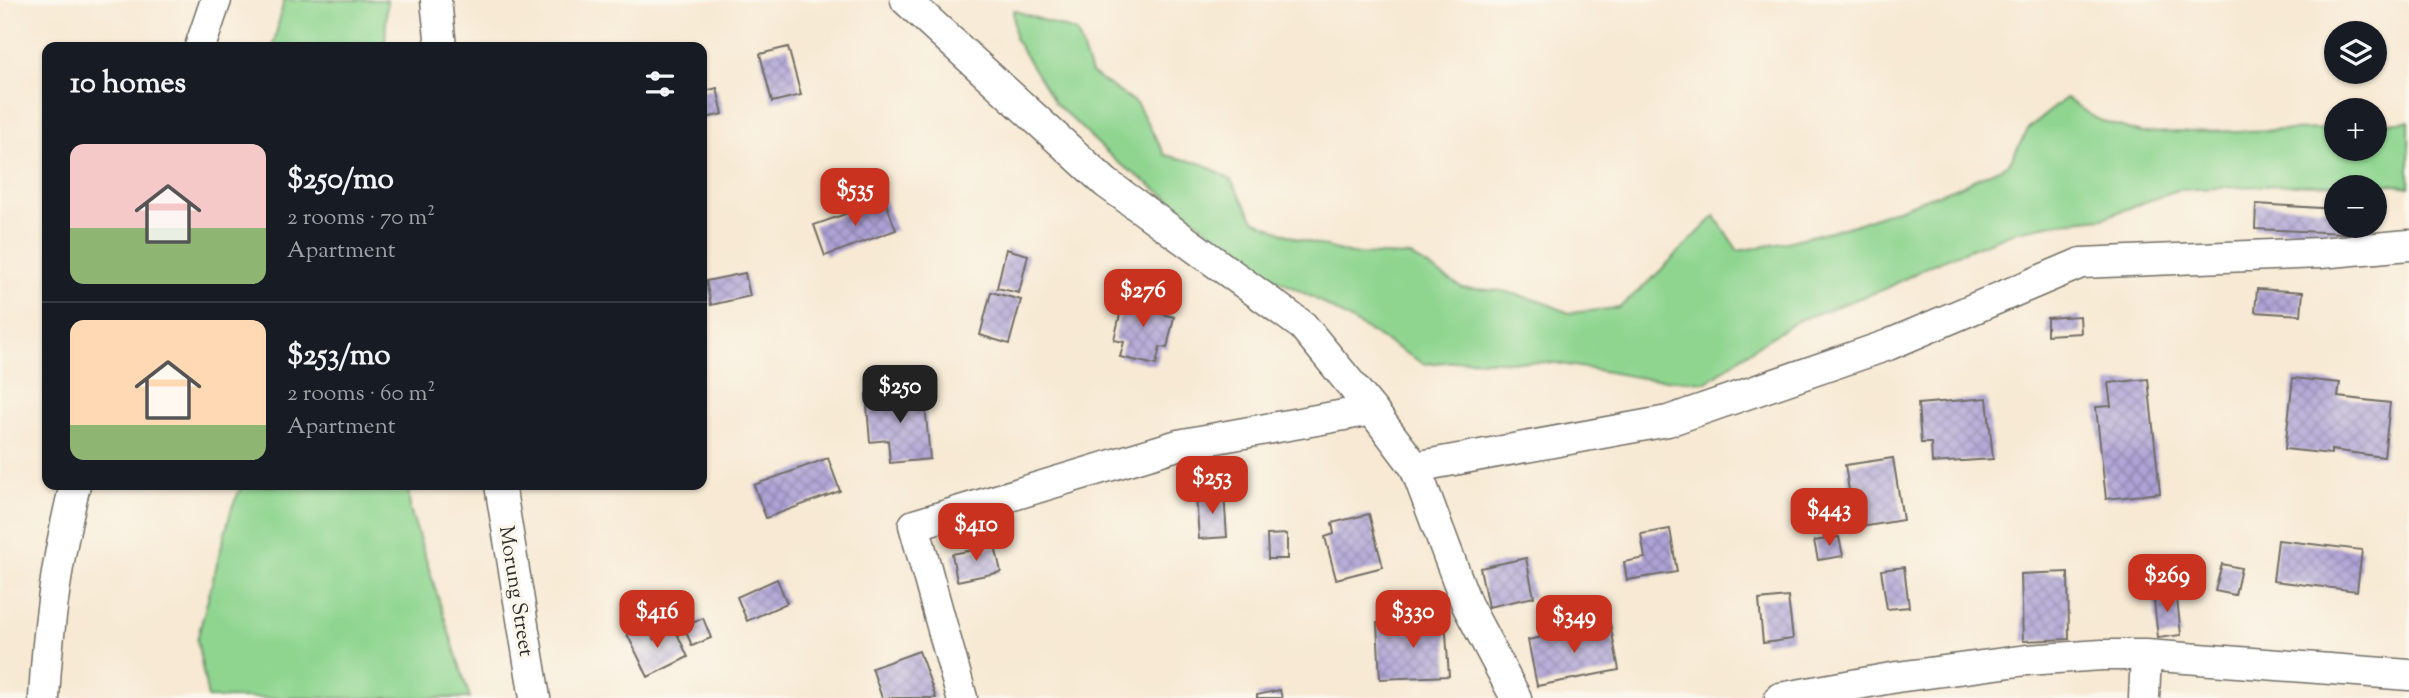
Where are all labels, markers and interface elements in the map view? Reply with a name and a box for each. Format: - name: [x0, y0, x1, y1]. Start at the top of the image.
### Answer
- map controls: [2324, 21, 2387, 238]
- button: layers: [2324, 21, 2387, 84]
- text: 10 homes: [70, 63, 186, 106]
- icon: filters: [641, 65, 679, 103]
- button: +: [2324, 98, 2387, 161]
- text: $250/mo: [287, 159, 394, 202]
- pin: $535: [814, 168, 896, 228]
- icon: home: [126, 172, 210, 256]
- text: $535: [836, 174, 874, 207]
- button: −: [2324, 175, 2387, 238]
- text: 2 rooms · 70 m²: [287, 202, 435, 235]
- text: Apartment: [287, 235, 396, 268]
- pin: $276: [1102, 270, 1184, 329]
- text: $276: [1120, 275, 1166, 308]
- text: $253/mo: [287, 335, 391, 378]
- icon: home: [126, 348, 210, 432]
- pin: $250: [859, 366, 941, 425]
- text: $250: [878, 371, 922, 404]
- text: 2 rooms · 60 m²: [287, 378, 435, 411]
- text: Apartment: [287, 411, 396, 444]
- pin: $253: [1171, 456, 1253, 516]
- text: $253: [1192, 462, 1232, 495]
- pin: $443: [1788, 489, 1870, 548]
- text: $443: [1807, 494, 1851, 527]
- pin: $410: [935, 504, 1017, 563]
- text: $410: [954, 509, 998, 542]
- street label: Morung Street: [490, 524, 540, 659]
- pin: $269: [2126, 554, 2208, 614]
- text: $269: [2144, 560, 2190, 593]
- pin: $416: [616, 590, 698, 650]
- pin: $330: [1372, 590, 1454, 650]
- text: $416: [635, 596, 679, 629]
- text: $330: [1392, 596, 1434, 629]
- pin: $349: [1533, 596, 1615, 655]
- text: $349: [1552, 601, 1596, 634]

